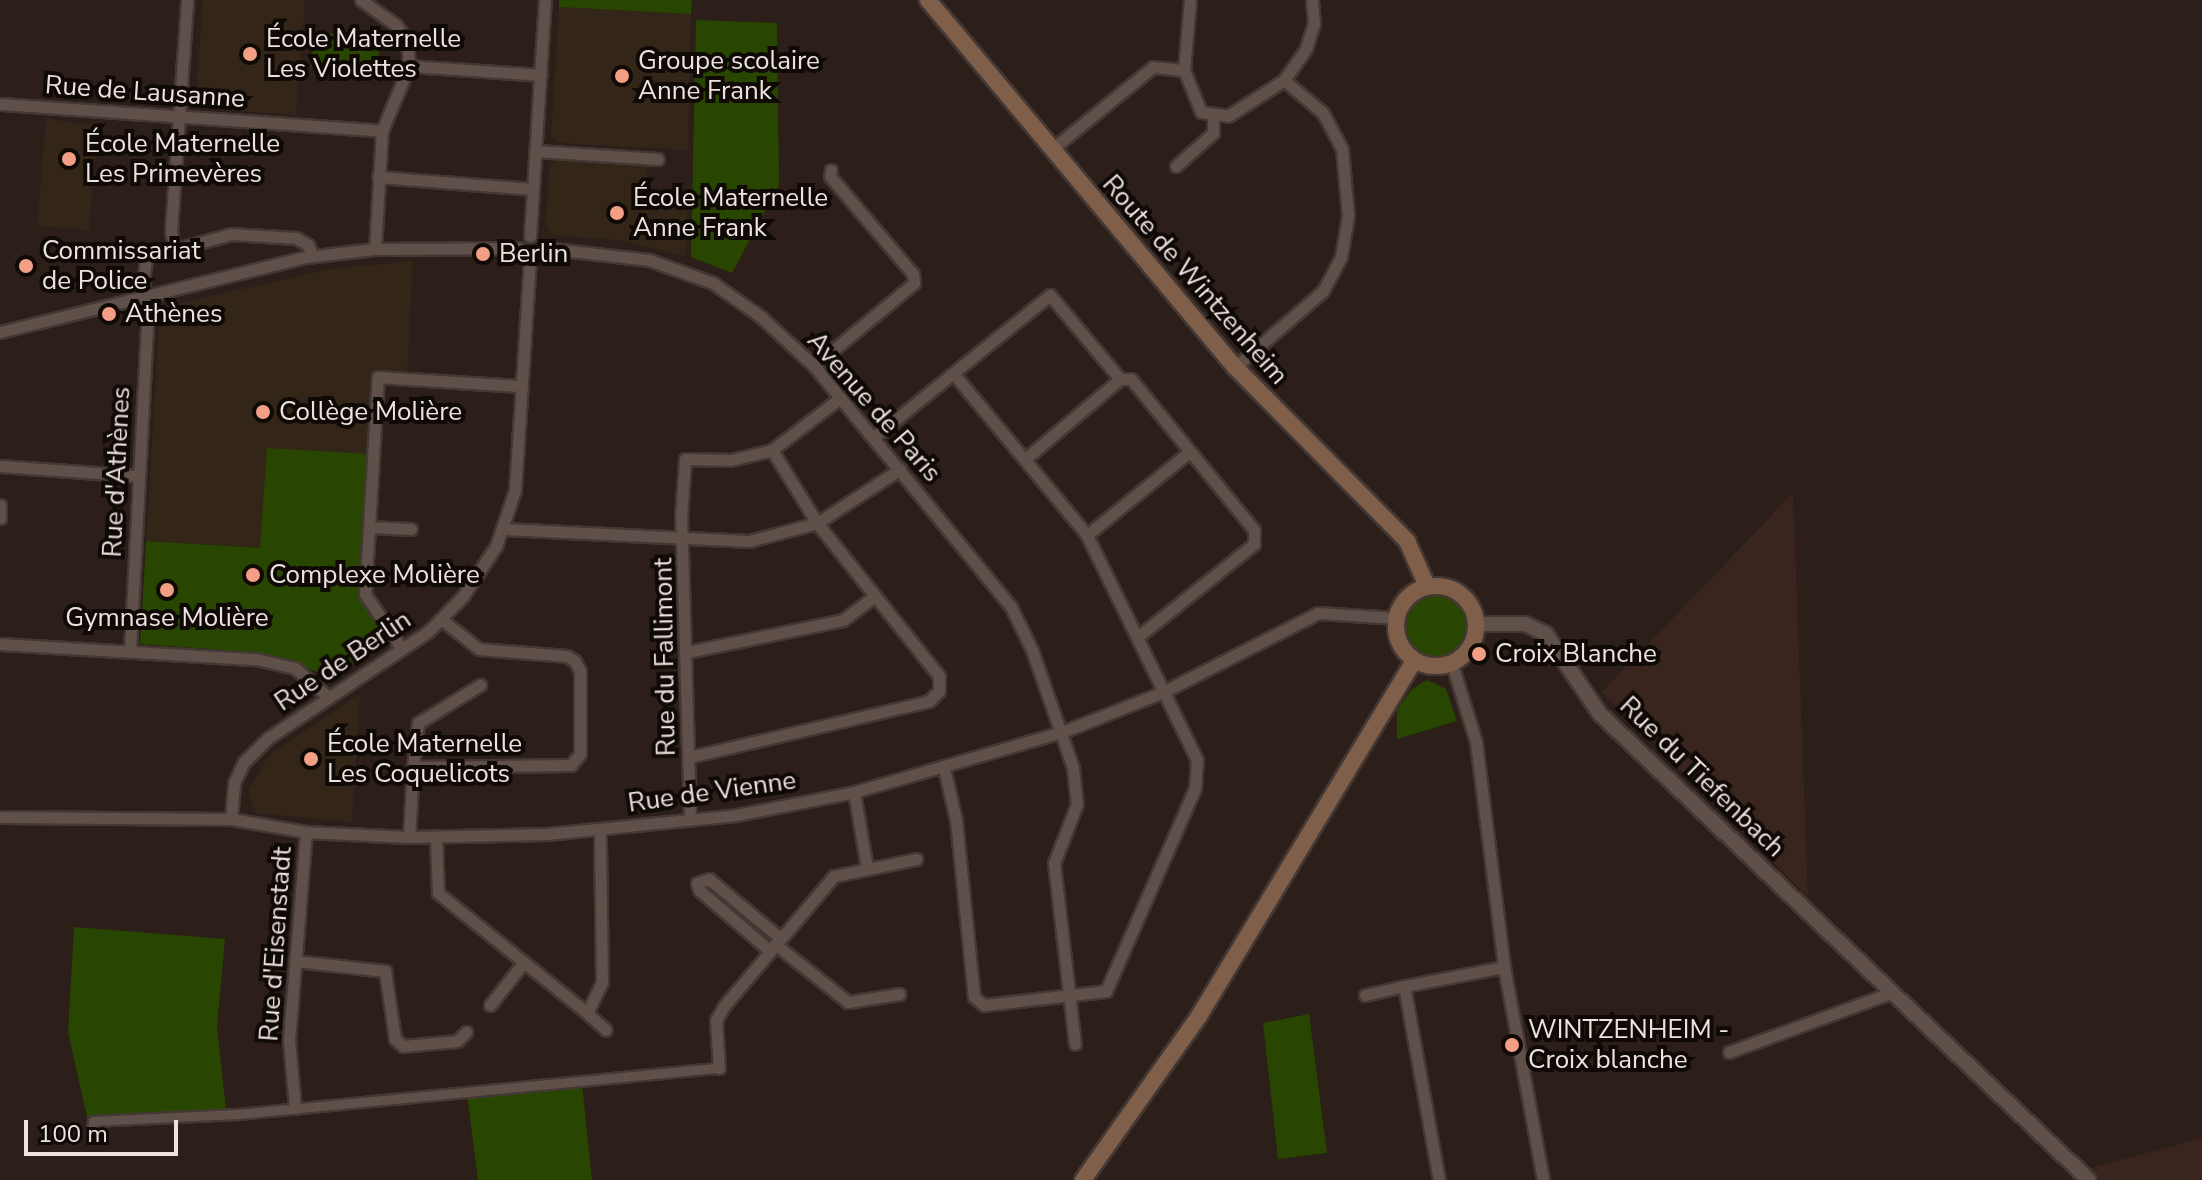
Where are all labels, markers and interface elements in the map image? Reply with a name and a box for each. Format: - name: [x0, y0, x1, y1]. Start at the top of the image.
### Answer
- place label: École Maternelle Les Violettes: [266, 23, 461, 84]
- marker: École Maternelle Les Violettes: [241, 45, 259, 63]
- place label: Groupe scolaire Anne Frank: [638, 45, 820, 106]
- marker: Groupe scolaire Anne Frank: [613, 67, 631, 85]
- street label: Rue de Lausanne: [44, 69, 246, 115]
- place label: École Maternelle Les Primevères: [85, 128, 280, 190]
- marker: École Maternelle Les Primevères: [60, 150, 78, 168]
- street label: Route de Wintzenheim: [1096, 169, 1294, 391]
- place label: École Maternelle Anne Frank: [633, 182, 828, 244]
- marker: École Maternelle Anne Frank: [608, 204, 626, 222]
- place label: Commissariat de Police: [42, 235, 201, 296]
- place label: Berlin: [499, 238, 568, 270]
- marker: Berlin: [474, 245, 492, 263]
- marker: Commissariat de Police: [17, 257, 35, 275]
- place label: Athènes: [125, 298, 222, 330]
- marker: Athènes: [100, 305, 118, 323]
- street label: Avenue de Paris: [800, 326, 948, 488]
- street label: Rue d'Athènes: [97, 386, 137, 558]
- place label: Collège Molière: [279, 396, 462, 428]
- marker: Collège Molière: [254, 403, 272, 421]
- street label: Rue du Fallimont: [648, 558, 682, 756]
- place label: Complexe Molière: [269, 559, 480, 591]
- marker: Complexe Molière: [244, 566, 262, 584]
- marker: Gymnase Molière: [158, 581, 176, 599]
- place label: Gymnase Molière: [65, 602, 269, 634]
- street label: Rue de Berlin: [269, 604, 417, 718]
- place label: Croix Blanche: [1495, 638, 1657, 670]
- marker: Croix Blanche: [1470, 645, 1488, 663]
- street label: Rue du Tiefenbach: [1613, 690, 1791, 864]
- place label: École Maternelle Les Coquelicots: [327, 728, 522, 790]
- marker: École Maternelle Les Coquelicots: [302, 750, 320, 768]
- street label: Rue de Vienne: [626, 765, 798, 819]
- street label: Rue d'Eisenstadt: [254, 846, 298, 1042]
- place label: WINTZENHEIM - Croix blanche: [1528, 1014, 1729, 1076]
- marker: WINTZENHEIM - Croix blanche: [1503, 1036, 1521, 1054]
- scale bar: [28, 1104, 182, 1154]
- text: 100 m: [38, 1118, 108, 1150]

